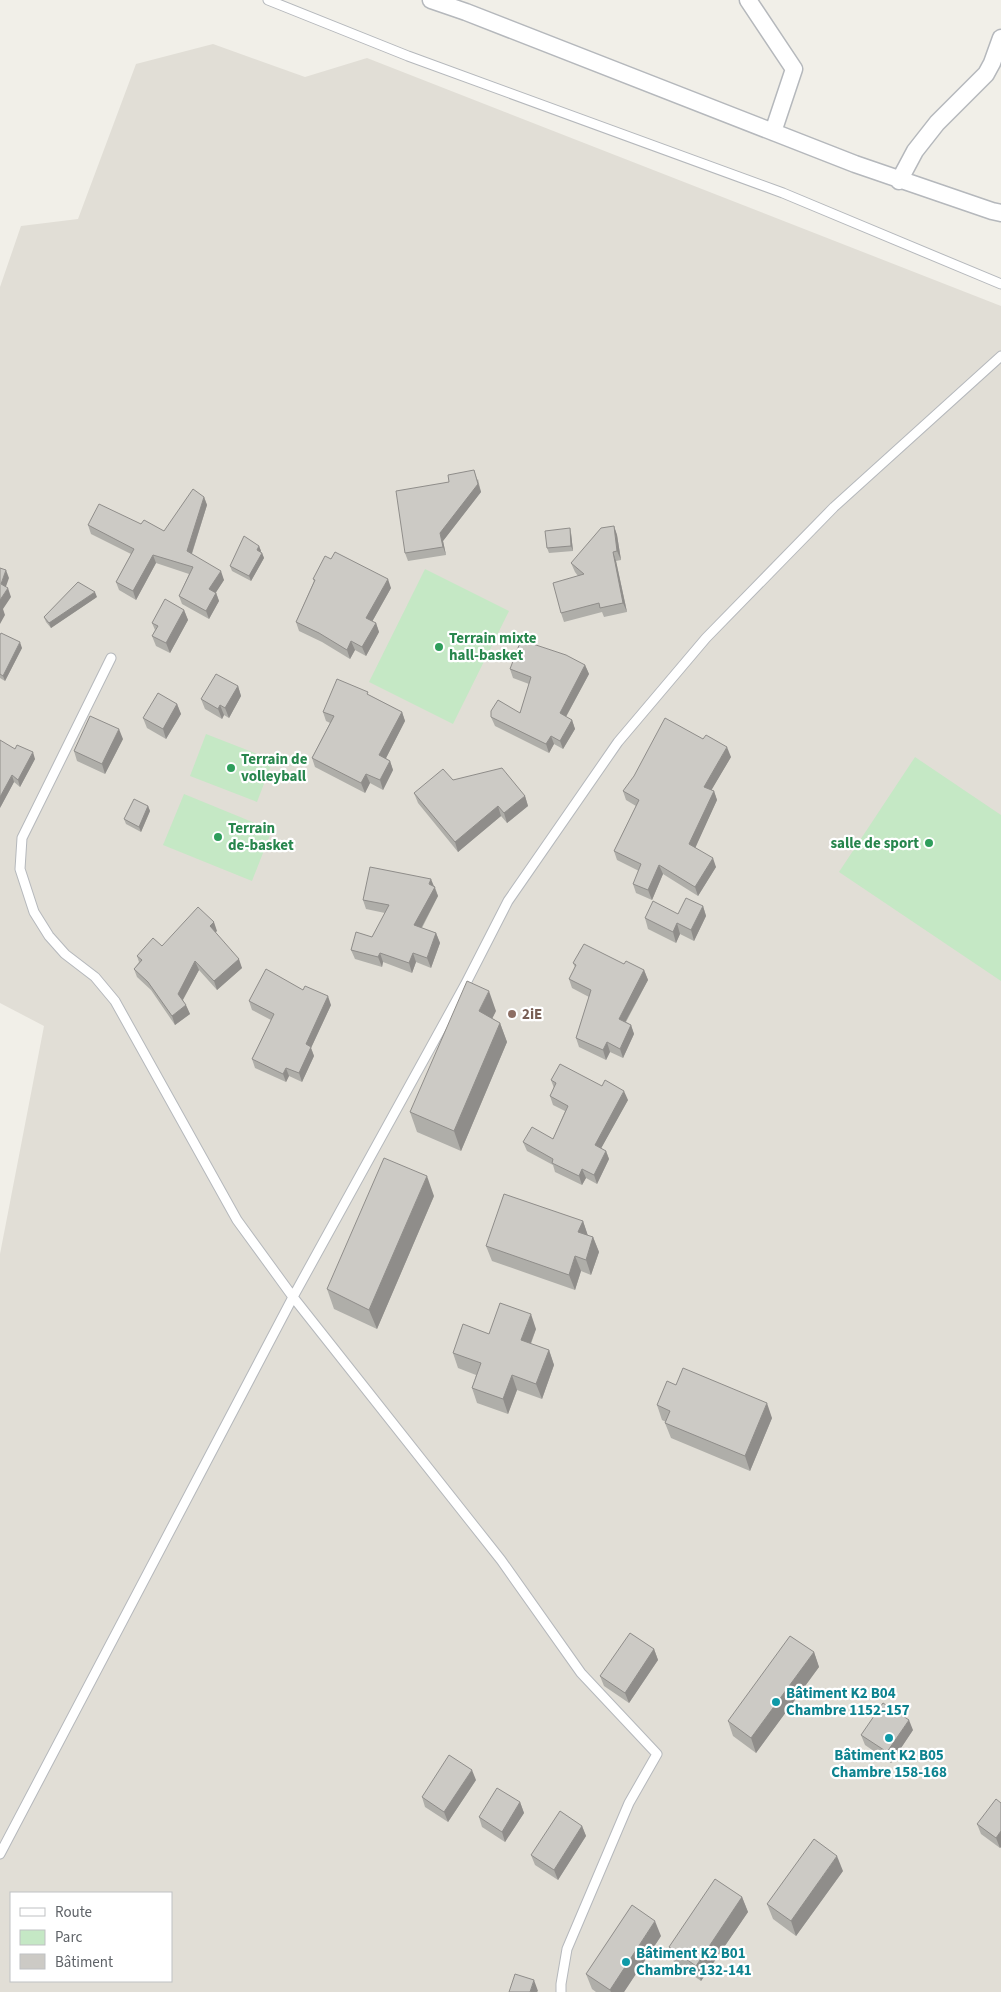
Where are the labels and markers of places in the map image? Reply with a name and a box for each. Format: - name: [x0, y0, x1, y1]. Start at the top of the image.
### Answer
- place label: Terrain mixte hall-basket: [449, 628, 537, 666]
- marker: Terrain mixte hall-basket: [433, 641, 445, 653]
- place label: Terrain de volleyball: [241, 749, 308, 787]
- marker: Terrain de volleyball: [225, 762, 237, 774]
- place label: Terrain de-basket: [228, 818, 294, 856]
- marker: Terrain de-basket: [212, 831, 224, 843]
- place label: salle de sport: [830, 833, 919, 854]
- marker: salle de sport: [923, 837, 935, 849]
- place label: 2iE: [522, 1004, 542, 1025]
- marker: 2iE: [506, 1008, 518, 1020]
- place label: Bâtiment K2 B04 Chambre 1152-157: [786, 1683, 910, 1721]
- marker: Bâtiment K2 B04 Chambre 1152-157: [770, 1696, 782, 1708]
- marker: Bâtiment K2 B05 Chambre 158-168: [883, 1732, 895, 1744]
- place label: Bâtiment K2 B05 Chambre 158-168: [831, 1745, 947, 1783]
- place label: Bâtiment K2 B01 Chambre 132-141: [636, 1943, 752, 1981]
- marker: Bâtiment K2 B01 Chambre 132-141: [620, 1956, 632, 1968]

